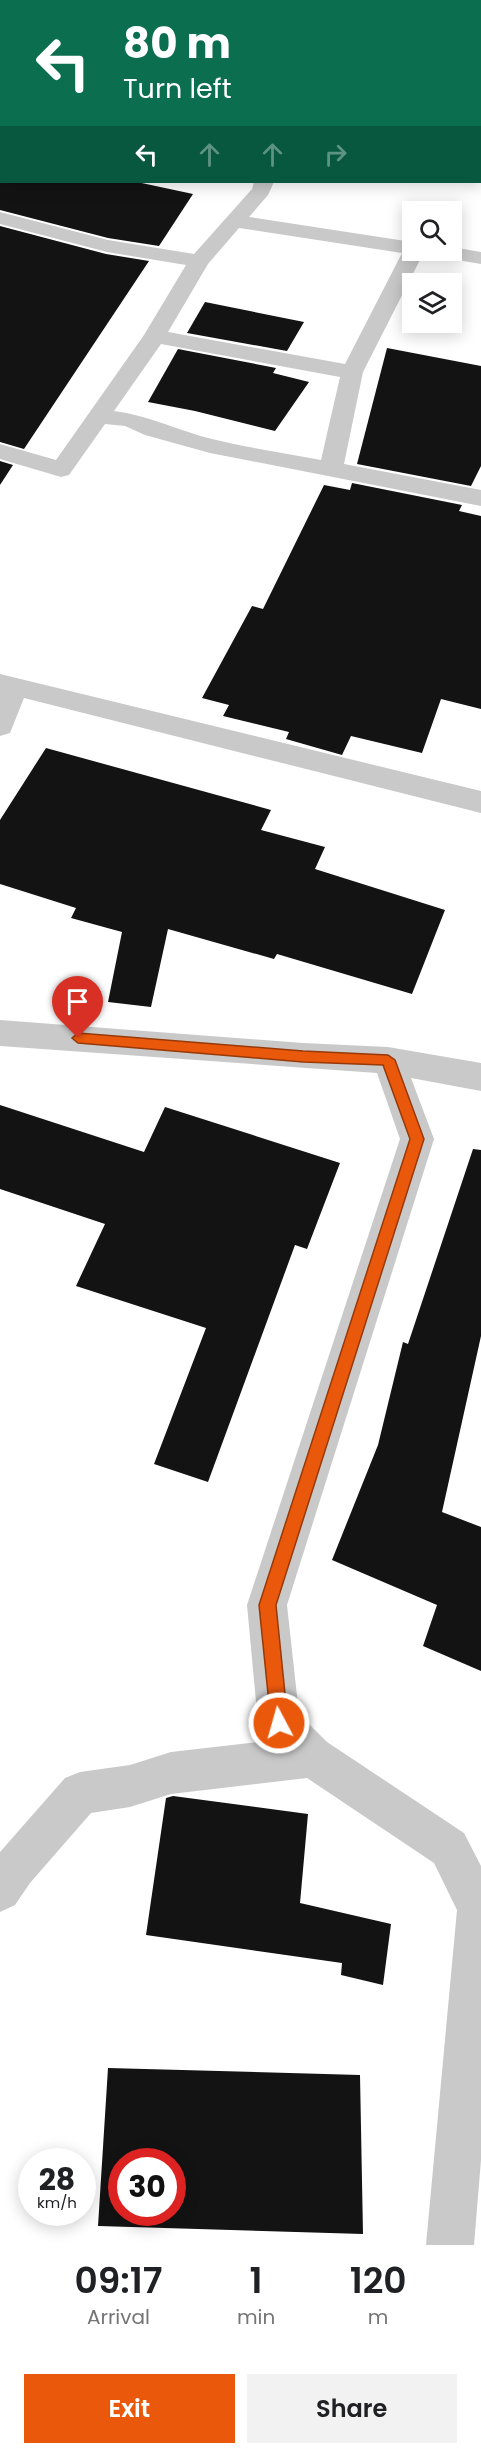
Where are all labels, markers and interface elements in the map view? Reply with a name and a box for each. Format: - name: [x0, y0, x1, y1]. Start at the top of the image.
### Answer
- text: 80 m: [123, 14, 231, 73]
- icon: left: [24, 24, 102, 102]
- text: Turn left: [123, 70, 232, 107]
- icon: left: [130, 138, 163, 171]
- icon: ahead: [193, 138, 226, 171]
- icon: ahead: [256, 138, 289, 171]
- icon: right: [319, 138, 352, 171]
- map controls: [402, 201, 462, 333]
- button: search: [402, 201, 462, 261]
- button: layers: [402, 273, 462, 333]
- pin: [52, 976, 103, 1038]
- icon: arrive: [61, 985, 94, 1018]
- position arrow: [247, 1691, 311, 1755]
- speed limit sign: 30: [108, 2148, 186, 2226]
- text: 28: [39, 2158, 75, 2201]
- text: km/h: [37, 2192, 77, 2213]
- text: 09:17: [74, 2255, 162, 2306]
- text: 1: [250, 2255, 263, 2306]
- text: 120: [350, 2255, 407, 2306]
- text: Arrival: [87, 2303, 150, 2331]
- text: min: [237, 2303, 275, 2331]
- text: m: [368, 2303, 388, 2331]
- button: Exit: [24, 2374, 235, 2443]
- button: Share: [247, 2374, 457, 2443]

